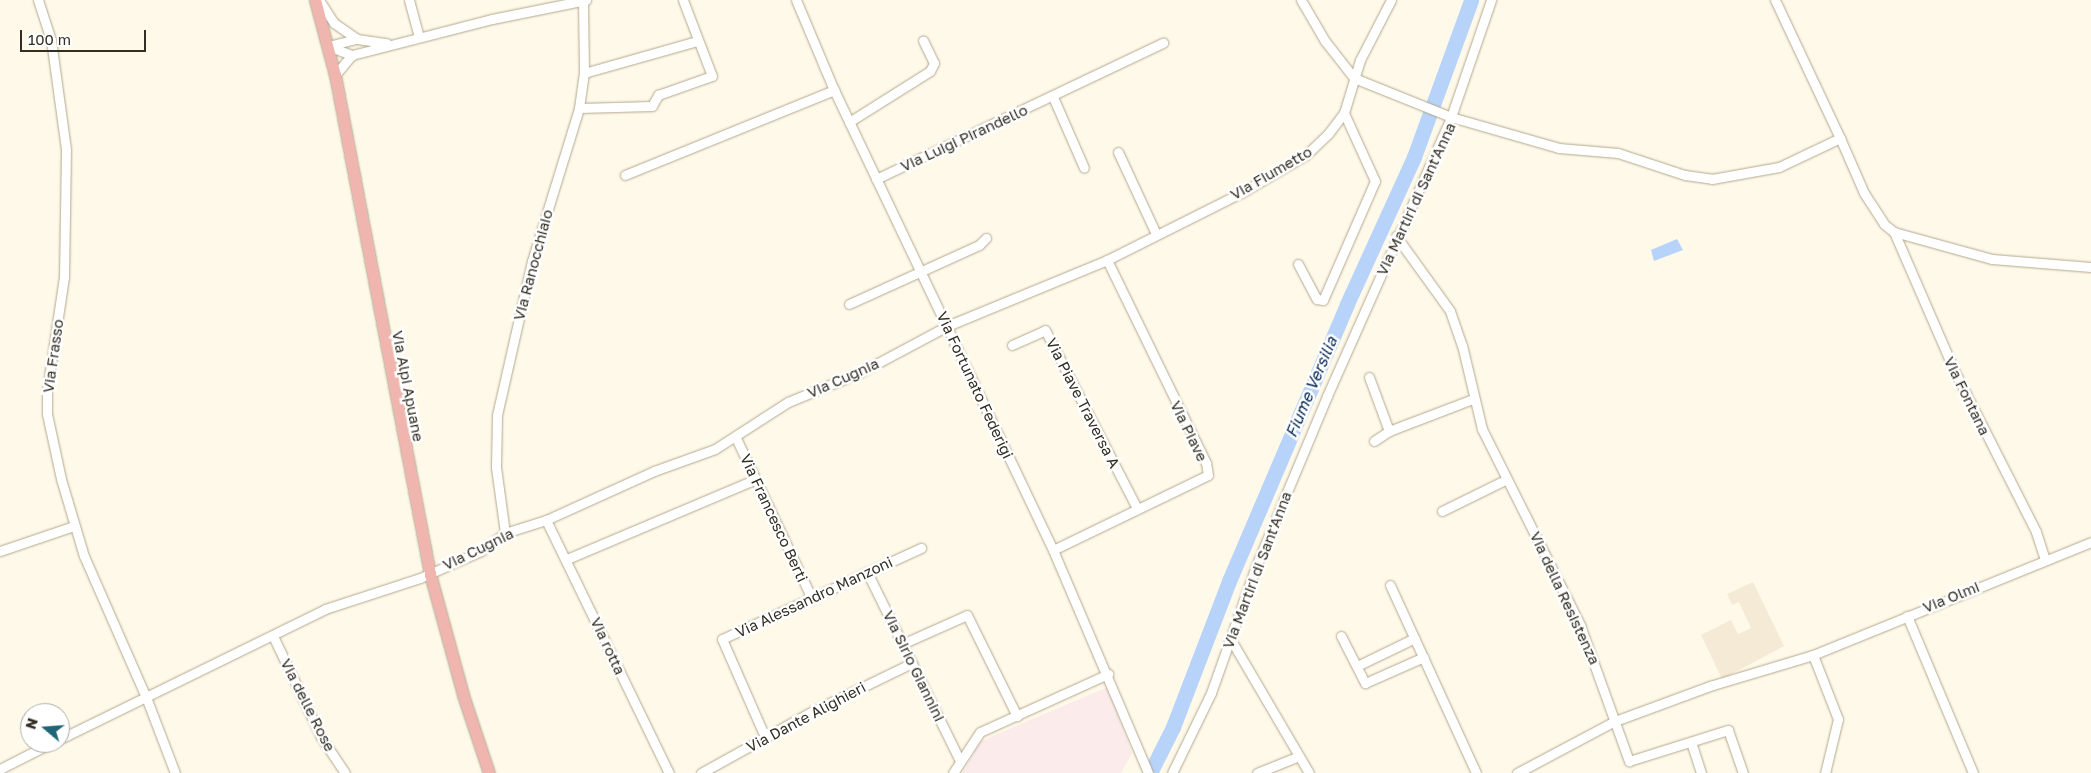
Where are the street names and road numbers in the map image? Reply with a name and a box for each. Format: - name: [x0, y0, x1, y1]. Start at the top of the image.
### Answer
- street label: Via Luigi Pirandello: [898, 101, 1030, 175]
- street label: Via Martiri di Sant'Anna: [1373, 120, 1459, 278]
- street label: Via Fiumetto: [1227, 142, 1315, 204]
- street label: Via Ranocchiaio: [510, 208, 556, 322]
- street label: Via Fortunato Federigi: [933, 309, 1017, 461]
- street label: Via Frasso: [39, 318, 67, 394]
- street label: Via Alpi Apuane: [388, 329, 428, 443]
- street label: Via Piave Traversa A: [1042, 335, 1124, 471]
- street label: Via Cugnia: [804, 354, 882, 402]
- street label: Via Fontana: [1940, 354, 1994, 438]
- street label: Via Piave: [1167, 398, 1211, 464]
- street label: Via Francesco Berti: [736, 451, 812, 585]
- street label: Via Martiri di Sant'Anna: [1219, 489, 1295, 651]
- street label: Via Cugnia: [440, 524, 516, 574]
- street label: Via della Resistenza: [1526, 529, 1604, 667]
- street label: Via Alessandro Manzoni: [733, 553, 895, 641]
- street label: Via Olmi: [1920, 578, 1982, 616]
- street label: Via Sirio Giannini: [879, 608, 949, 724]
- street label: Via rotta: [587, 614, 629, 678]
- street label: Via delle Rose: [277, 656, 339, 754]
- street label: Via Dante Alighieri: [743, 678, 869, 756]

